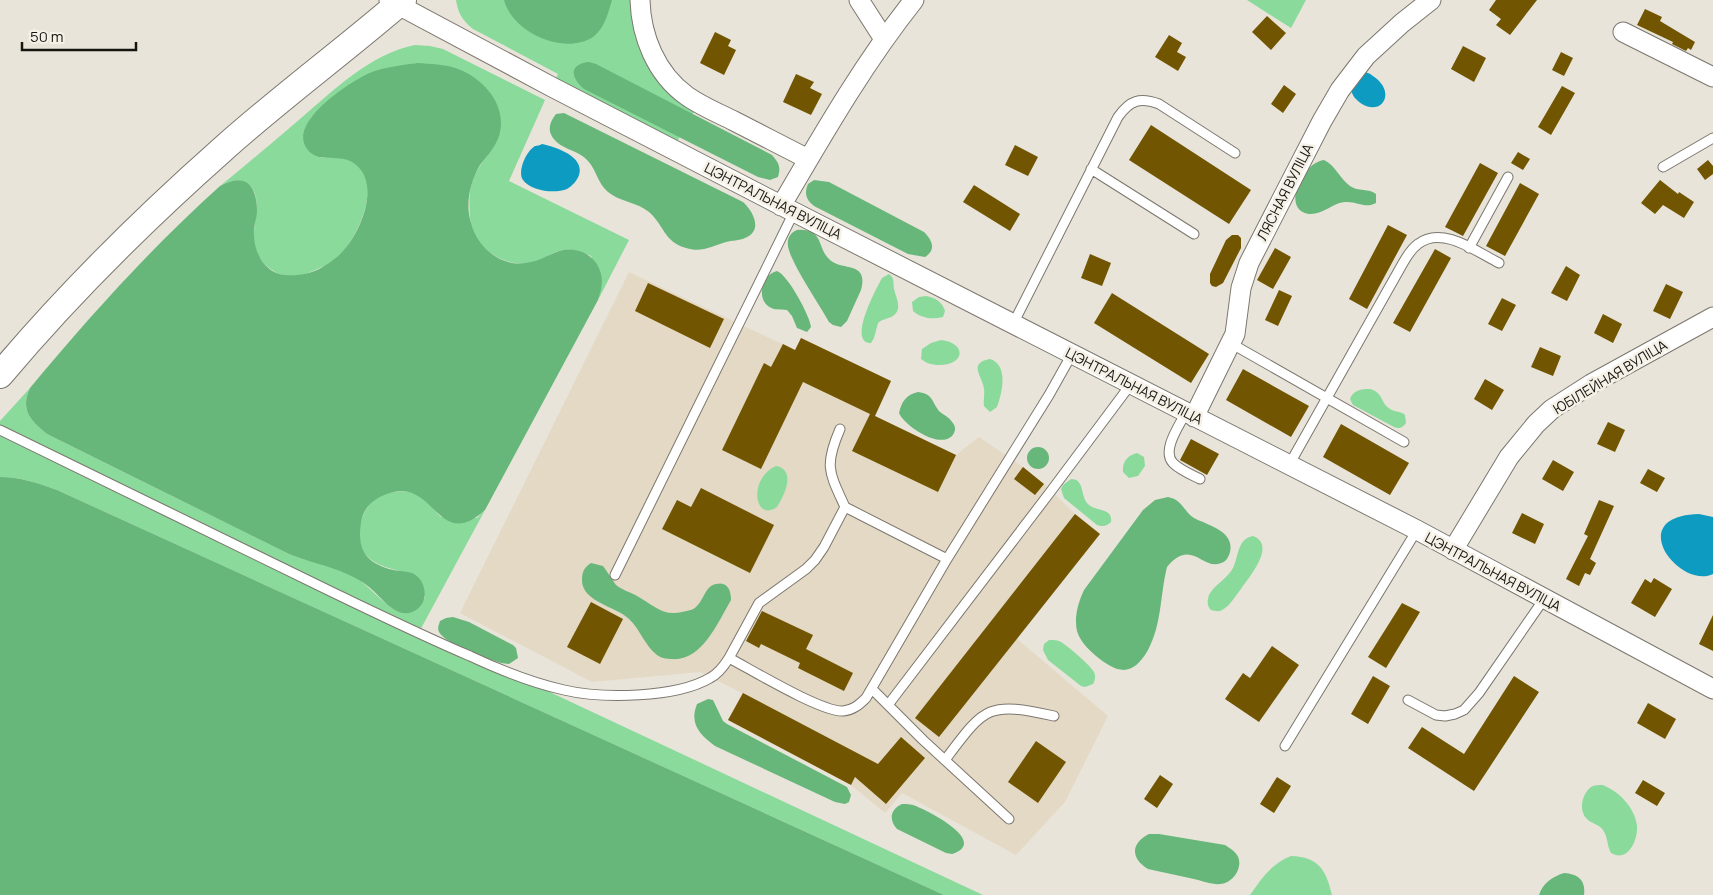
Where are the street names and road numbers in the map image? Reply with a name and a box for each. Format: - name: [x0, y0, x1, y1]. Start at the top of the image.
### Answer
- street label: ЛЯСНАЯ ВУЛІЦА: [1252, 140, 1317, 244]
- street label: ЦЭНТРАЛЬНАЯ ВУЛІЦА: [701, 158, 845, 244]
- street label: ЮБІЛЕЙНАЯ ВУЛІЦА: [1549, 335, 1670, 418]
- street label: ЦЭНТРАЛЬНАЯ ВУЛІЦА: [1062, 343, 1206, 429]
- street label: ЦЭНТРАЛЬНАЯ ВУЛІЦА: [1422, 528, 1565, 616]

